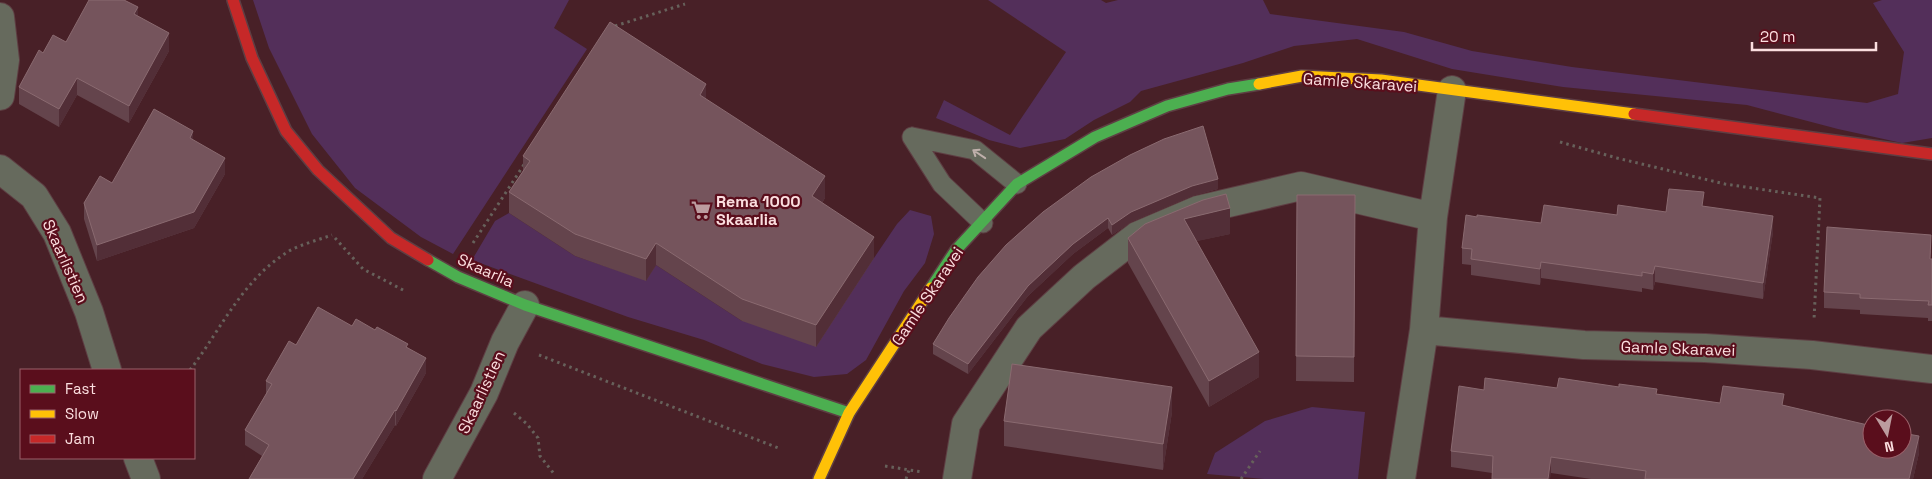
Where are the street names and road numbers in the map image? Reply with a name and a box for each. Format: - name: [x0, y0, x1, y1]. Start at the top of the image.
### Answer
- street label: Gamle Skaravei: [1302, 68, 1418, 97]
- street label: Skaarlistien: [38, 216, 93, 306]
- street label: Gamle Skaravei: [887, 243, 968, 350]
- street label: Skaarlia: [454, 249, 517, 292]
- street label: Gamle Skaravei: [1620, 336, 1736, 361]
- street label: Skaarlistien: [453, 347, 510, 437]

